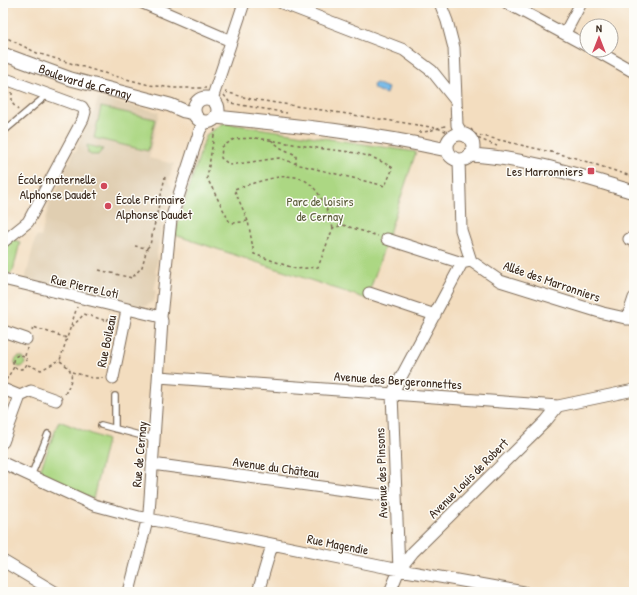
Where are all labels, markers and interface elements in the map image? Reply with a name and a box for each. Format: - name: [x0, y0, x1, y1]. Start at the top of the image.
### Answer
- north arrow: [579, 18, 619, 58]
- text: N: [596, 21, 602, 35]
- street label: Boulevard de Cernay: [36, 59, 134, 104]
- place label: Les Marronniers: [507, 162, 583, 180]
- marker: Les Marronniers: [586, 166, 596, 176]
- place label: École maternelle Alphonse Daudet: [18, 170, 97, 203]
- marker: École maternelle Alphonse Daudet: [99, 181, 109, 191]
- place label: École Primaire Alphonse Daudet: [116, 190, 193, 223]
- park label: Parc de loisirs de Cernay: [286, 192, 354, 225]
- marker: École Primaire Alphonse Daudet: [103, 201, 113, 211]
- street label: Allée des Marronniers: [501, 256, 603, 306]
- street label: Rue Pierre Loti: [49, 269, 121, 303]
- street label: Rue Boileau: [92, 313, 120, 369]
- street label: Avenue des Bergeronnettes: [333, 367, 463, 393]
- street label: Rue de Cernay: [127, 420, 151, 488]
- street label: Avenue des Pinsons: [370, 428, 392, 518]
- street label: Avenue Louis de Robert: [424, 434, 512, 522]
- street label: Avenue du Château: [232, 452, 320, 482]
- street label: Rue Magendie: [306, 529, 370, 559]

